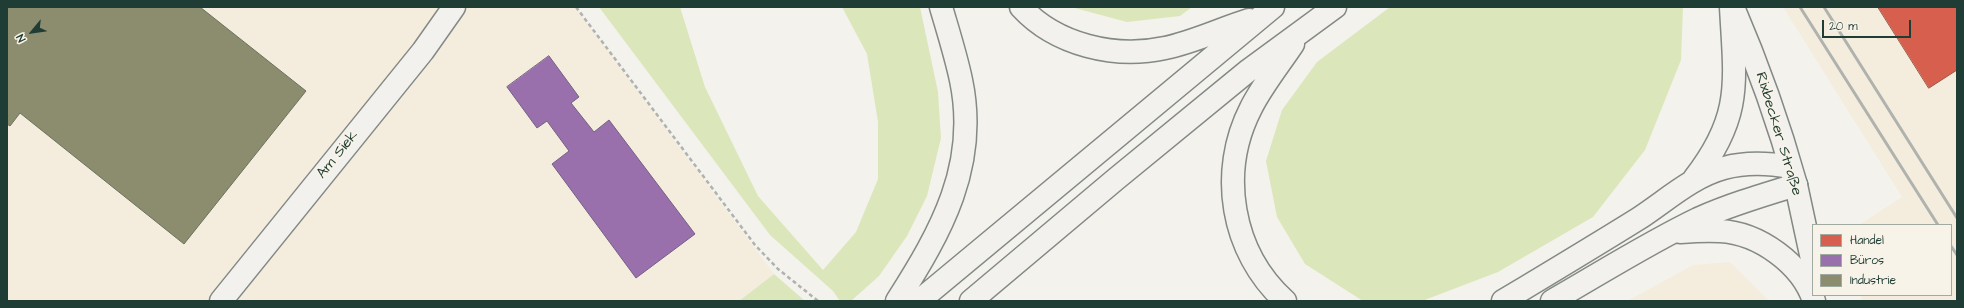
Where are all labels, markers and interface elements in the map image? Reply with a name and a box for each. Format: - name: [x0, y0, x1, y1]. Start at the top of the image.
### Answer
- north arrow: [12, 12, 52, 52]
- scale bar: [1824, 12, 1913, 38]
- text: 20 m: [1829, 18, 1858, 35]
- text: N: [13, 31, 29, 45]
- street label: Rixbecker Straße: [1751, 70, 1805, 198]
- street label: Am Siek: [313, 127, 363, 183]
- legend: [1812, 224, 1952, 296]
- text: Handel: [1850, 232, 1884, 249]
- text: Büros: [1850, 252, 1884, 269]
- text: Industrie: [1850, 272, 1896, 289]

